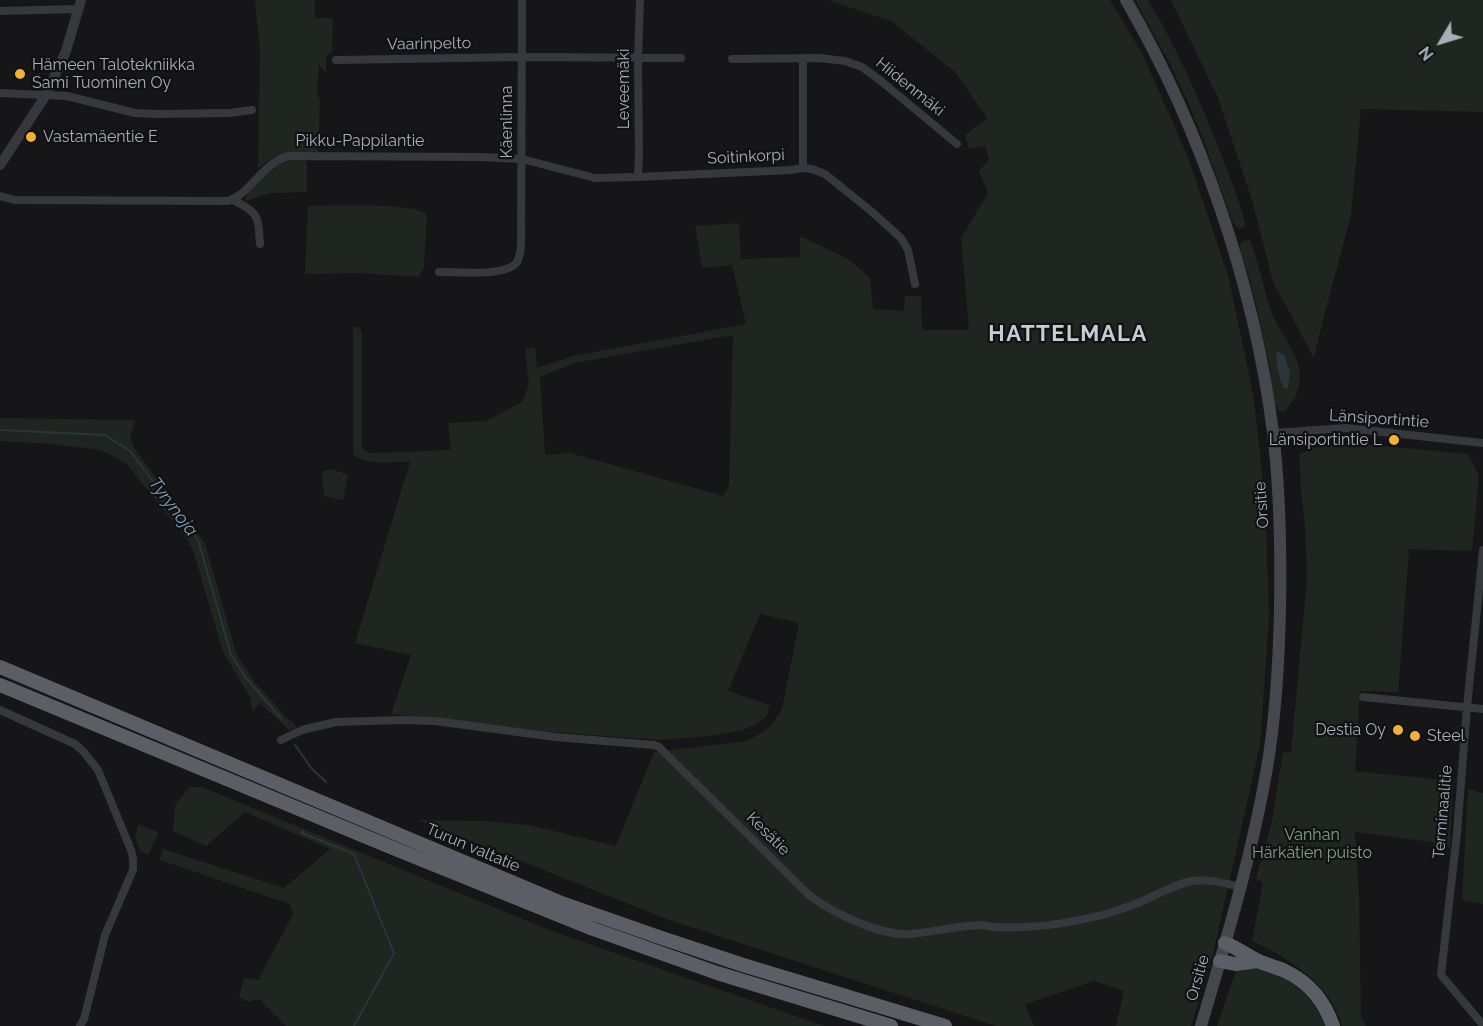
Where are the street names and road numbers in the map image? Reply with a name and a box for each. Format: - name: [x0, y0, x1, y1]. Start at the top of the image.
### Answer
- street label: Vaarinpelto: [387, 34, 471, 54]
- street label: Leveemäki: [614, 49, 634, 129]
- street label: Hiidenmäki: [872, 53, 948, 121]
- street label: Käenlinna: [497, 86, 517, 158]
- street label: Pikku-Pappilantie: [295, 131, 425, 151]
- street label: Soitinkorpi: [707, 145, 785, 169]
- street label: Länsiportintie: [1328, 406, 1430, 432]
- street label: Orsitie: [1251, 481, 1273, 529]
- street label: Terminaalitie: [1429, 764, 1457, 860]
- street label: Kesätie: [742, 808, 794, 860]
- street label: Turun valtatie: [423, 820, 523, 876]
- street label: Orsitie: [1182, 953, 1214, 1003]

